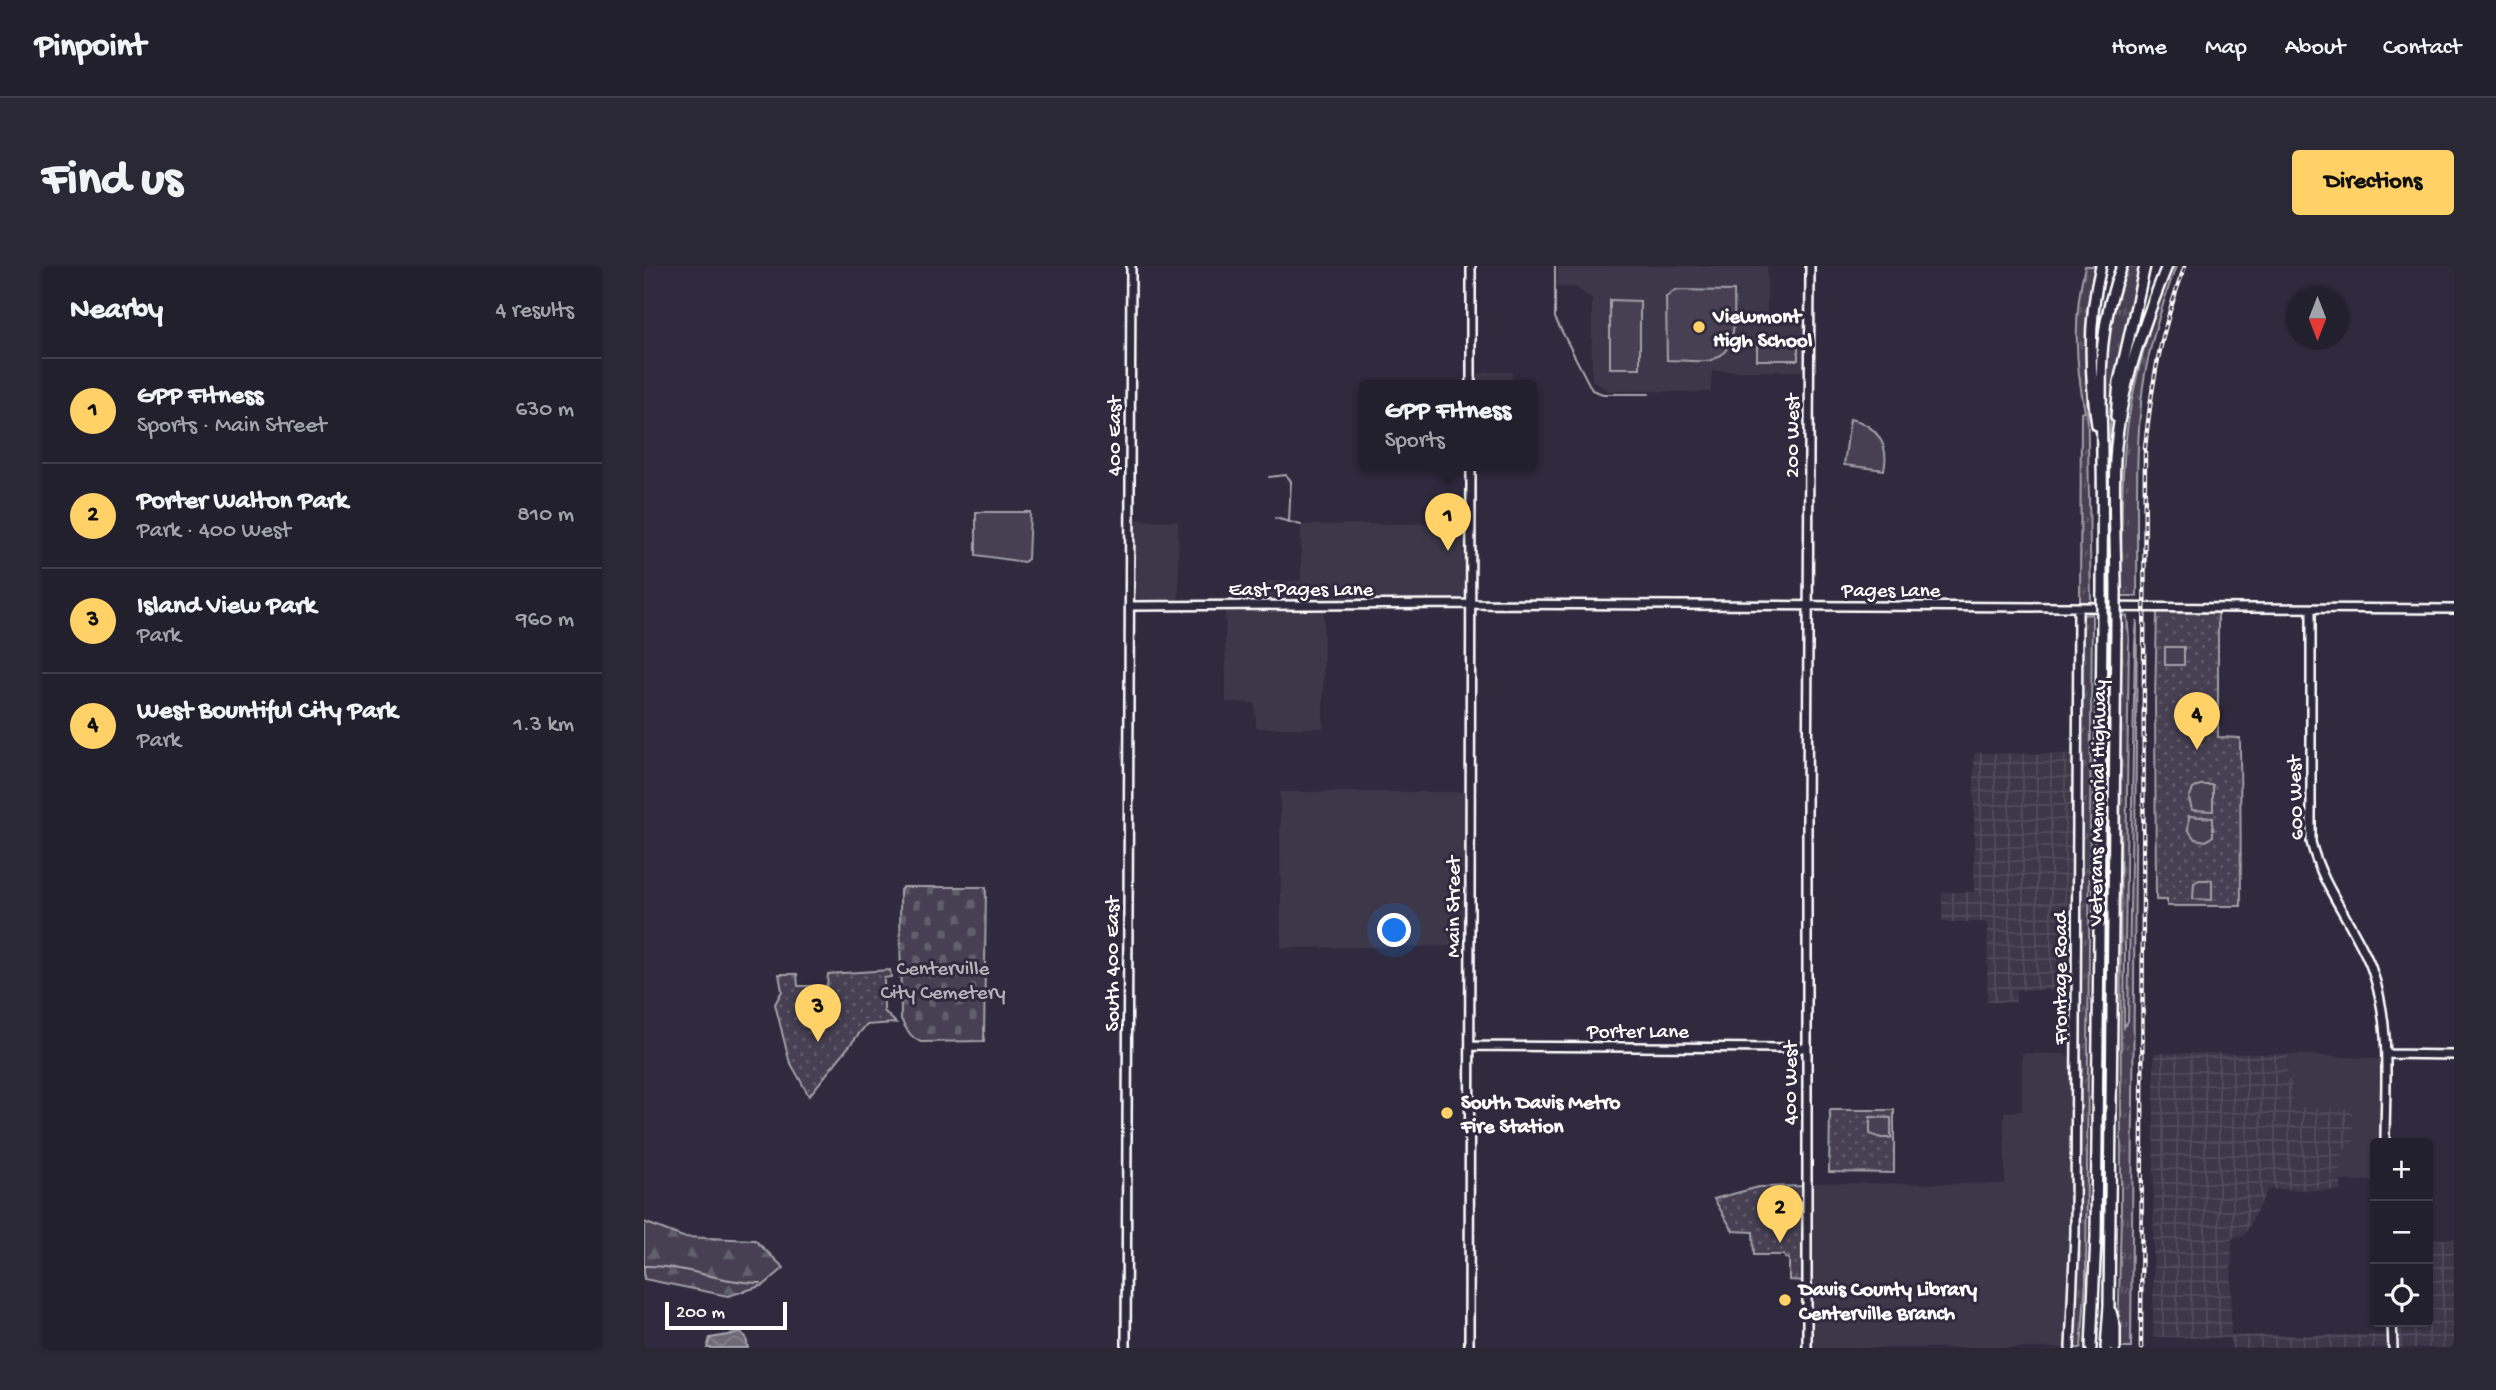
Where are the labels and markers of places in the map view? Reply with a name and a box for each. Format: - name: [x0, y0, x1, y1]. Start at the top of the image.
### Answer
- place label: Viewmont High School: [1712, 306, 1813, 355]
- marker: Viewmont High School: [1691, 319, 1707, 335]
- pin: 1: [1425, 493, 1471, 551]
- pin: 4: [2174, 692, 2220, 750]
- pin: 3: [795, 984, 841, 1042]
- place label: South Davis Metro Fire Station: [1460, 1092, 1621, 1141]
- marker: South Davis Metro Fire Station: [1439, 1105, 1455, 1121]
- pin: 2: [1757, 1185, 1803, 1243]
- place label: Davis County Library Centerville Branch: [1797, 1279, 1978, 1328]
- marker: Davis County Library Centerville Branch: [1777, 1292, 1793, 1308]

